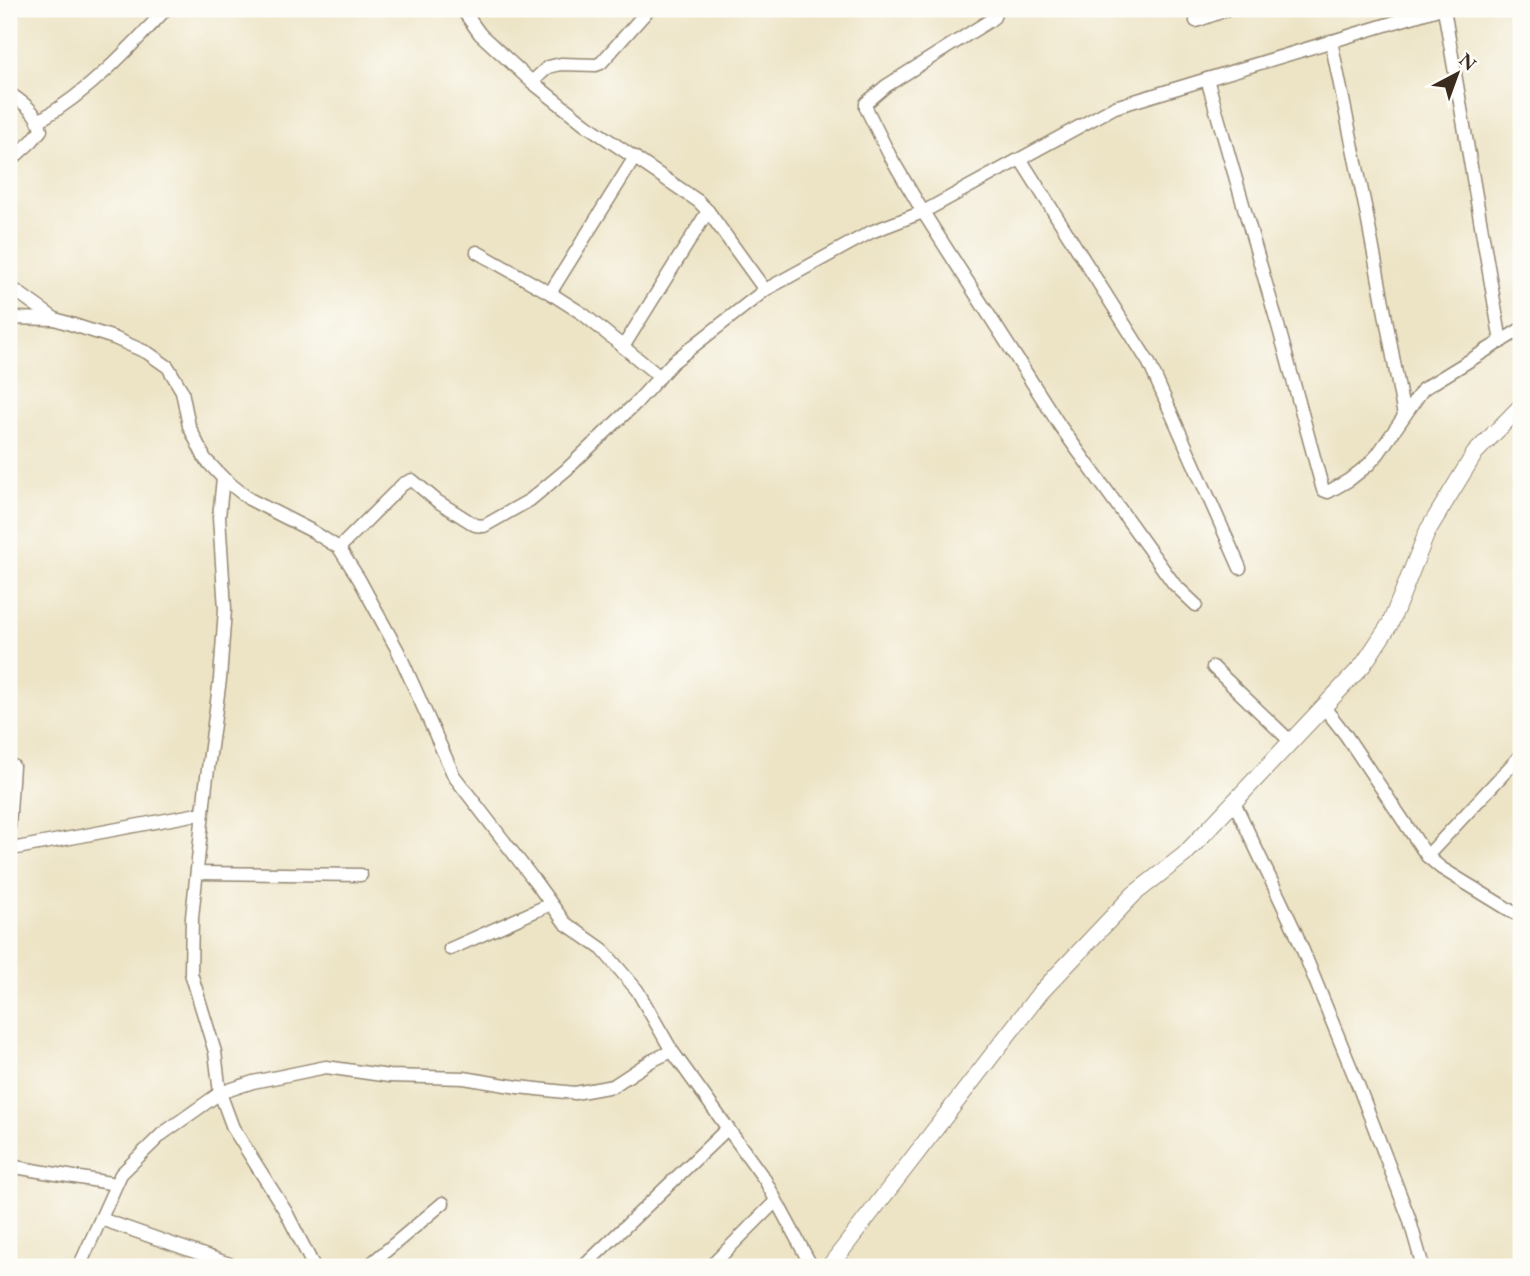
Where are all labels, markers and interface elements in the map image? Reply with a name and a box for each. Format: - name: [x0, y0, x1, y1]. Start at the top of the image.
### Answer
- north arrow: [1422, 38, 1492, 108]
- text: N: [1454, 47, 1482, 76]

